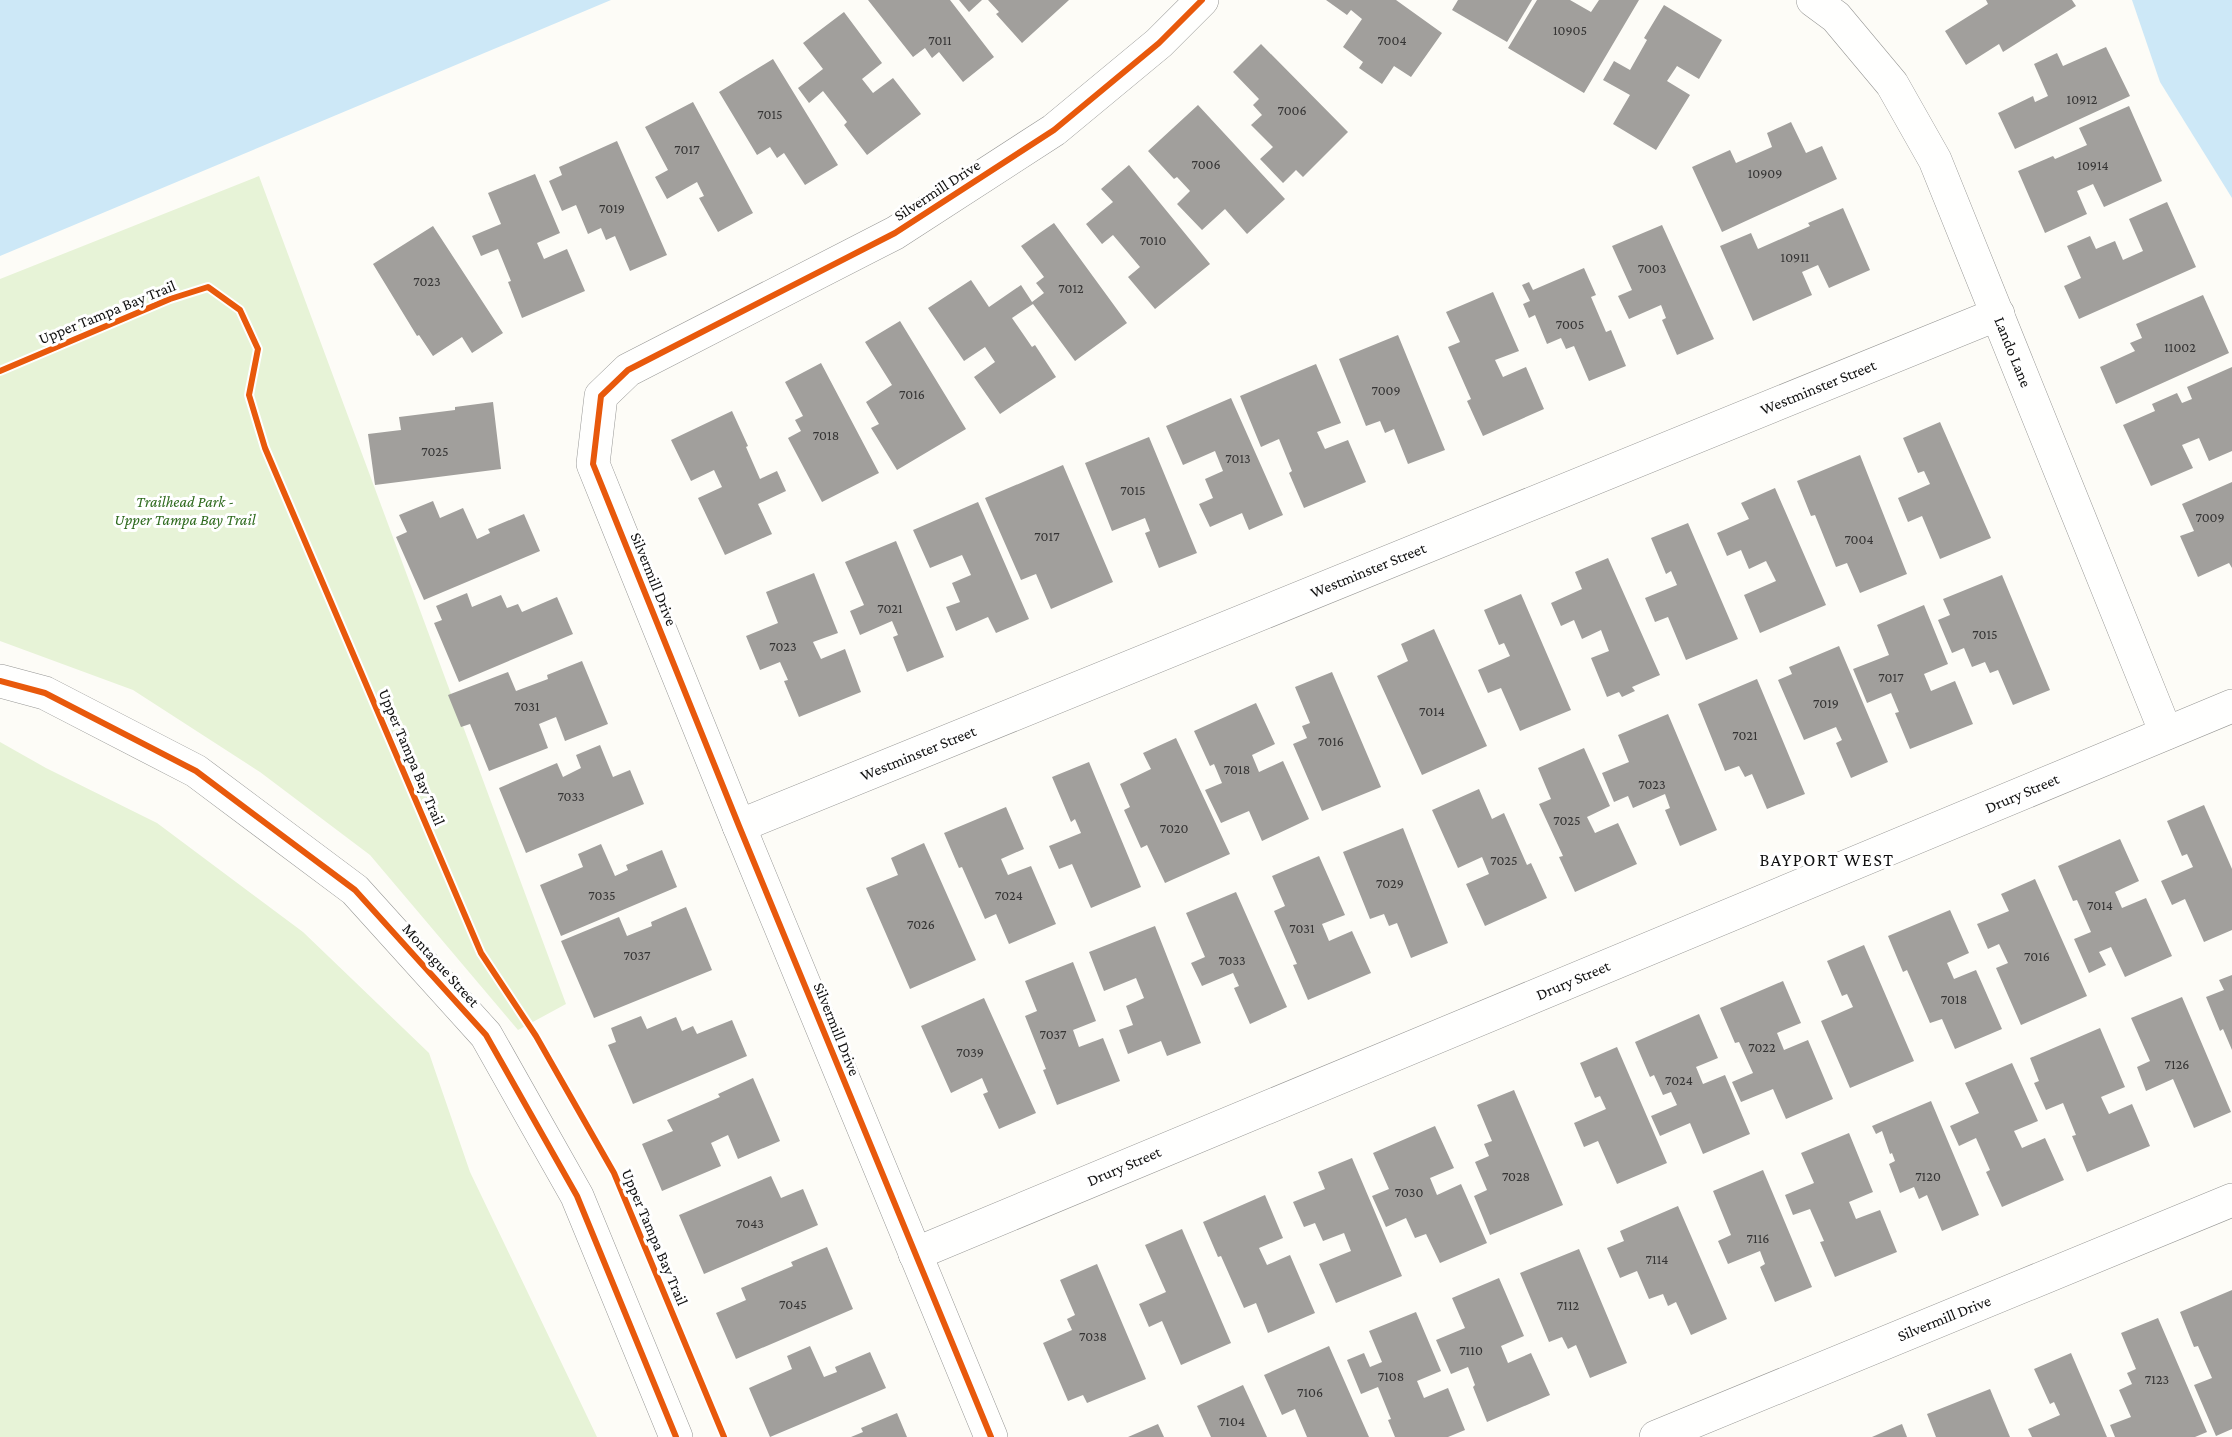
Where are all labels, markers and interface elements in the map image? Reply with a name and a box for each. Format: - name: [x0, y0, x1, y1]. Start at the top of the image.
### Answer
- house number: 10905: [1553, 22, 1587, 38]
- house number: 7011: [928, 32, 952, 48]
- house number: 7004: [1377, 32, 1407, 48]
- house number: 10912: [2067, 91, 2098, 107]
- house number: 7006: [1277, 102, 1307, 118]
- house number: 7015: [757, 106, 783, 122]
- house number: 7017: [674, 141, 700, 157]
- street label: Silvermill Drive: [891, 156, 983, 224]
- house number: 7006: [1191, 156, 1221, 172]
- house number: 10914: [2077, 157, 2109, 173]
- house number: 10909: [1748, 165, 1782, 181]
- house number: 7019: [599, 200, 625, 216]
- house number: 7010: [1140, 232, 1166, 248]
- house number: 10911: [1781, 249, 1810, 265]
- house number: 7003: [1638, 260, 1666, 276]
- house number: 7023: [413, 273, 441, 289]
- street label: Upper Tampa Bay Trail: [36, 277, 178, 348]
- house number: 7012: [1058, 280, 1084, 296]
- street label: Lando Lane: [1991, 314, 2035, 390]
- house number: 7005: [1556, 316, 1584, 332]
- house number: 11002: [2164, 339, 2196, 355]
- street label: Westminster Street: [1758, 356, 1879, 418]
- house number: 7009: [1371, 382, 1401, 398]
- house number: 7016: [899, 386, 925, 402]
- house number: 7018: [813, 427, 839, 443]
- house number: 7025: [421, 443, 449, 459]
- house number: 7013: [1225, 450, 1251, 466]
- house number: 7015: [1120, 482, 1146, 498]
- park label: Trailhead Park - Upper Tampa Bay Trail: [114, 493, 257, 529]
- house number: 7009: [2195, 509, 2225, 525]
- house number: 7017: [1034, 528, 1060, 544]
- street label: Silvermill Drive: [628, 530, 680, 628]
- house number: 7004: [1844, 531, 1874, 547]
- street label: Westminster Street: [1308, 539, 1429, 601]
- house number: 7021: [877, 600, 903, 616]
- house number: 7015: [1972, 626, 1998, 642]
- house number: 7023: [769, 638, 797, 654]
- house number: 7017: [1878, 669, 1904, 685]
- street label: Upper Tampa Bay Trail: [375, 686, 448, 828]
- house number: 7019: [1813, 695, 1839, 711]
- house number: 7031: [514, 698, 540, 714]
- house number: 7014: [1419, 703, 1445, 719]
- street label: Westminster Street: [858, 722, 979, 784]
- house number: 7021: [1732, 727, 1758, 743]
- house number: 7016: [1318, 733, 1344, 749]
- house number: 7018: [1224, 761, 1250, 777]
- street label: Drury Street: [1983, 770, 2062, 817]
- house number: 7023: [1638, 776, 1666, 792]
- house number: 7033: [557, 788, 585, 804]
- house number: 7025: [1553, 812, 1581, 828]
- house number: 7020: [1160, 820, 1188, 836]
- district label: BAYPORT WEST: [1759, 850, 1895, 870]
- house number: 7025: [1490, 852, 1518, 868]
- house number: 7029: [1376, 875, 1404, 891]
- house number: 7035: [588, 887, 616, 903]
- house number: 7024: [995, 887, 1023, 903]
- house number: 7014: [2087, 897, 2113, 913]
- house number: 7026: [907, 916, 935, 932]
- street label: Montague Street: [398, 920, 483, 1011]
- house number: 7031: [1289, 920, 1315, 936]
- house number: 7037: [624, 947, 651, 963]
- house number: 7016: [2024, 948, 2050, 964]
- house number: 7033: [1218, 952, 1246, 968]
- street label: Drury Street: [1534, 957, 1613, 1004]
- street label: Silvermill Drive: [811, 980, 863, 1078]
- house number: 7018: [1941, 991, 1967, 1007]
- house number: 7037: [1040, 1026, 1067, 1042]
- house number: 7022: [1748, 1039, 1776, 1055]
- house number: 7039: [956, 1044, 984, 1060]
- house number: 7126: [2165, 1056, 2189, 1072]
- house number: 7024: [1665, 1072, 1693, 1088]
- street label: Drury Street: [1085, 1143, 1164, 1190]
- street label: Upper Tampa Bay Trail: [618, 1166, 691, 1308]
- house number: 7028: [1502, 1168, 1530, 1184]
- house number: 7120: [1915, 1168, 1941, 1184]
- house number: 7030: [1395, 1184, 1423, 1200]
- house number: 7043: [736, 1215, 764, 1231]
- house number: 7116: [1747, 1230, 1769, 1246]
- house number: 7114: [1646, 1251, 1668, 1267]
- street label: Silvermill Drive: [1895, 1292, 1993, 1344]
- house number: 7045: [779, 1296, 807, 1312]
- house number: 7112: [1557, 1297, 1580, 1313]
- house number: 7038: [1079, 1328, 1107, 1344]
- house number: 7110: [1459, 1342, 1483, 1358]
- house number: 7108: [1378, 1368, 1404, 1384]
- house number: 7123: [2145, 1371, 2169, 1387]
- house number: 7106: [1297, 1384, 1323, 1400]
- house number: 7104: [1219, 1413, 1245, 1429]

